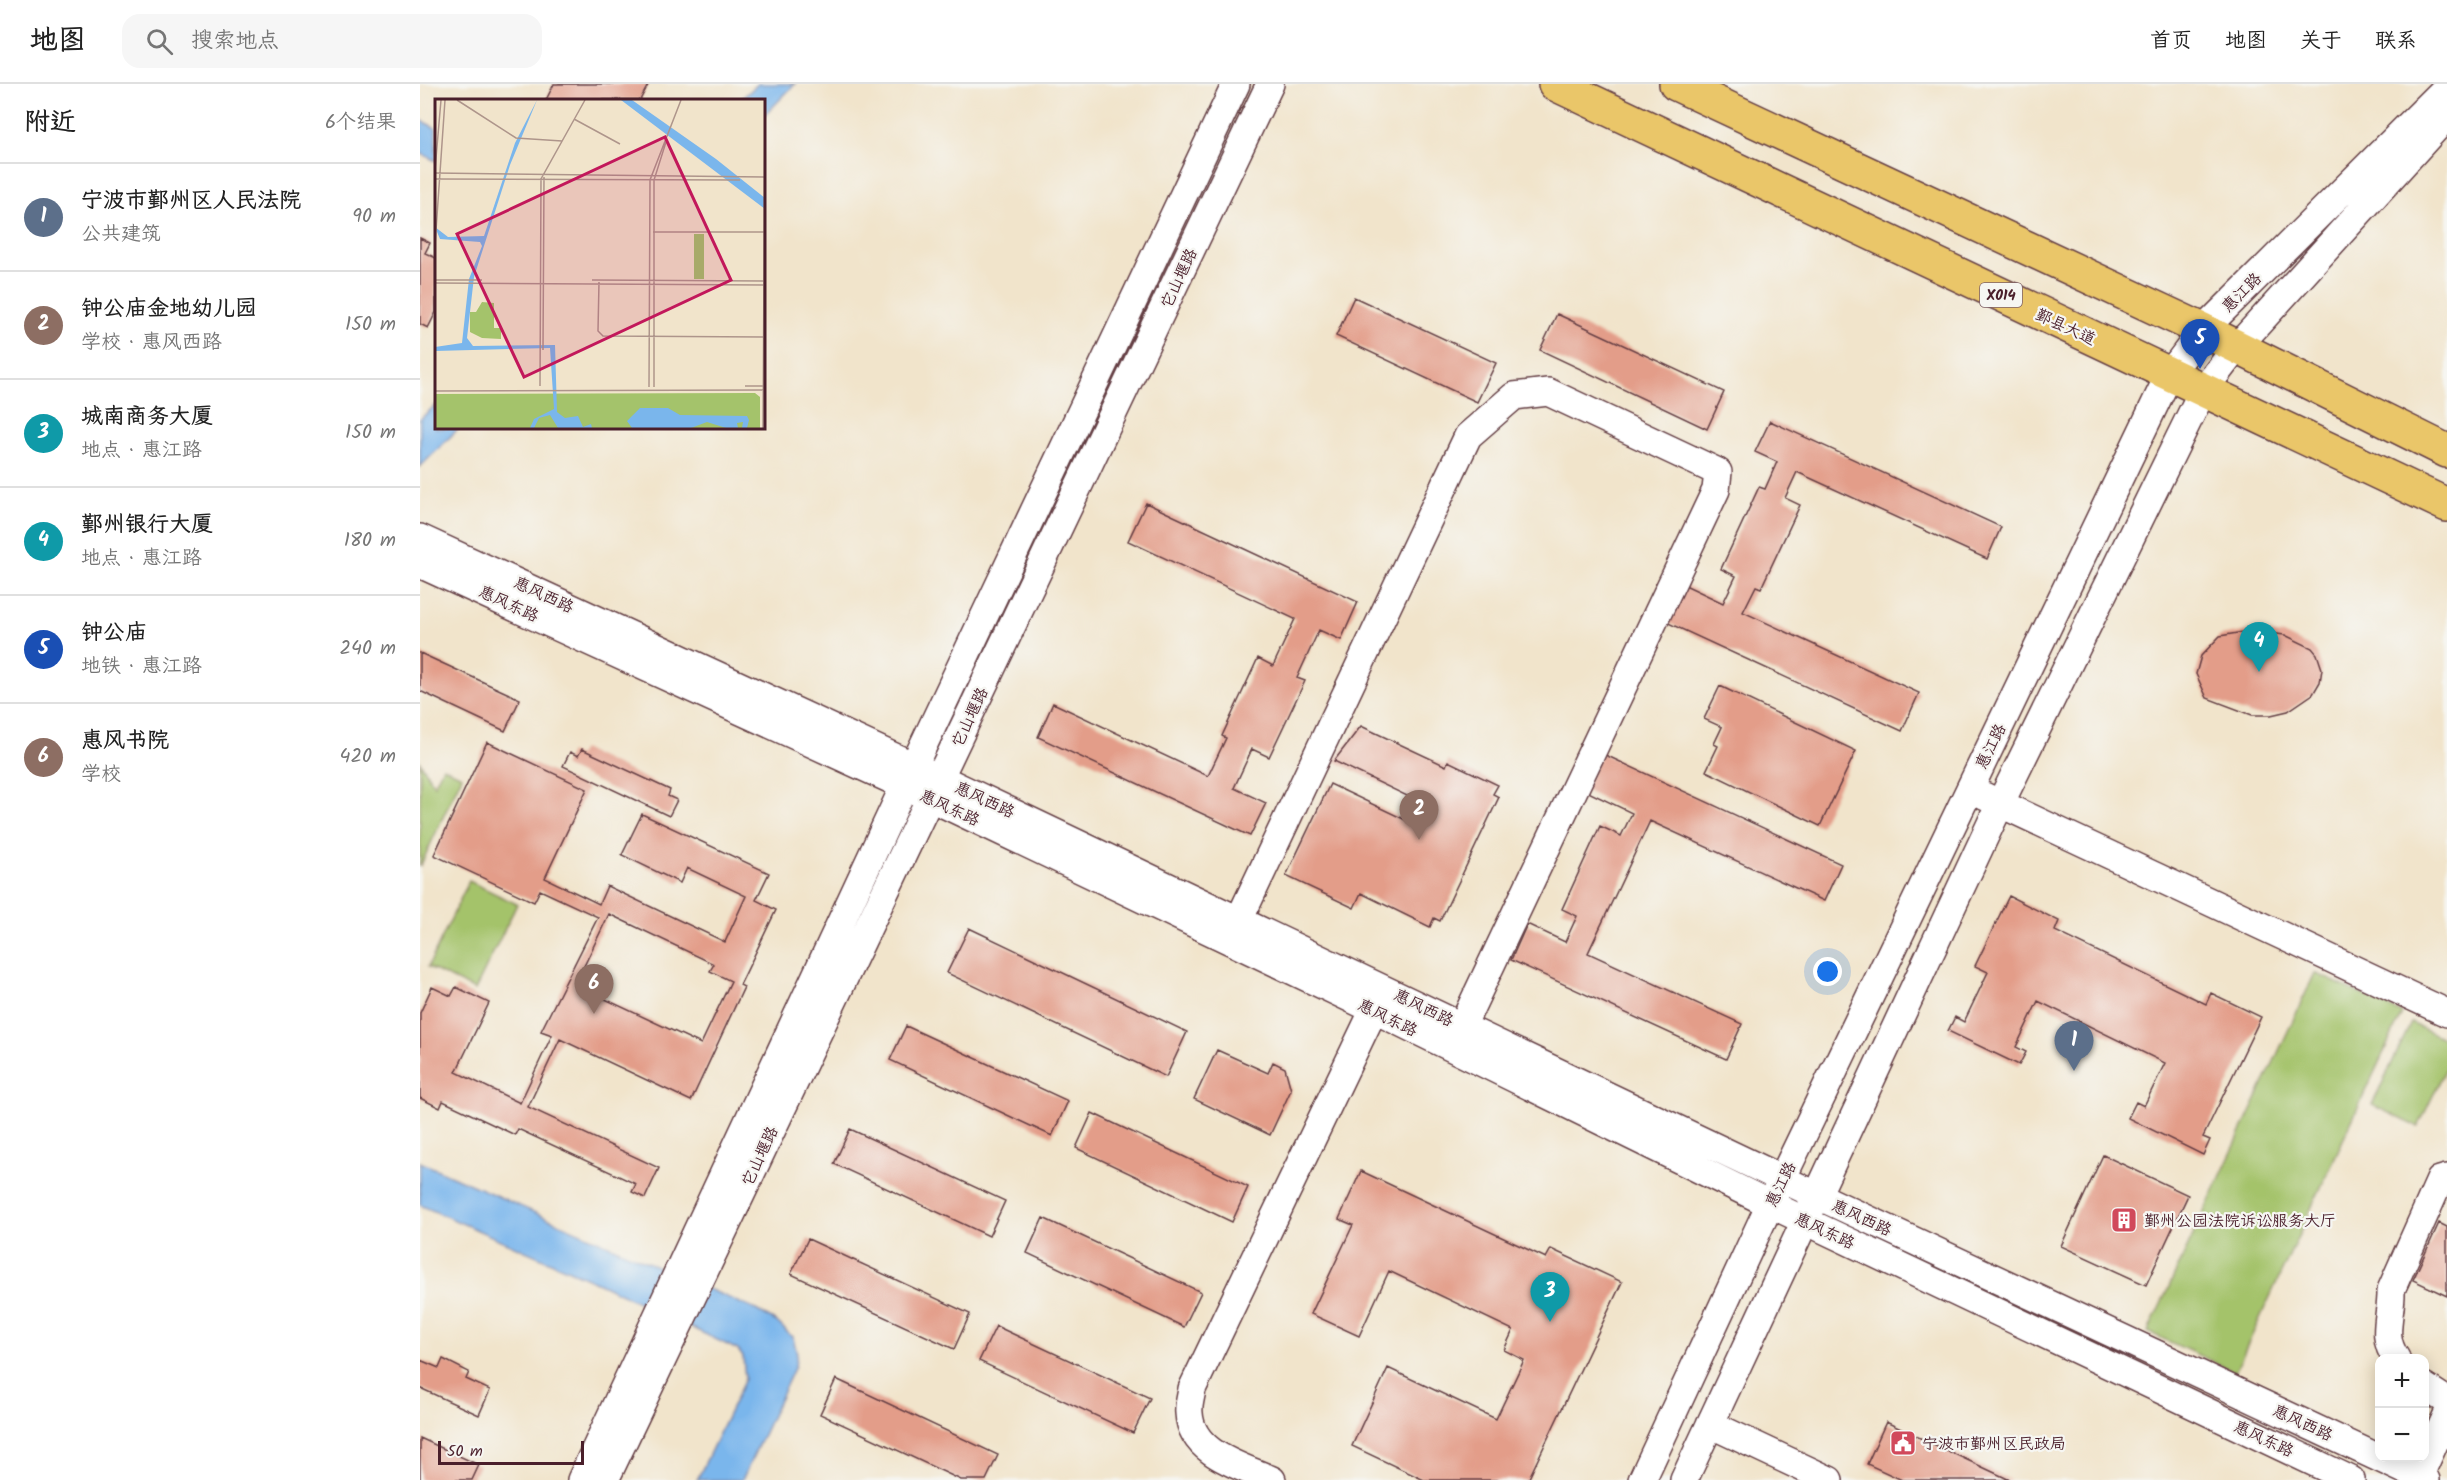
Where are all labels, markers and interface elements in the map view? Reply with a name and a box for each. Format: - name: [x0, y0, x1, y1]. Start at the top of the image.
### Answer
- search box: [122, 14, 542, 68]
- text: 地图: [30, 19, 86, 64]
- text: 搜索地点: [191, 24, 279, 59]
- icon: search: [143, 25, 176, 58]
- text: 首页: [2150, 25, 2192, 58]
- text: 地图: [2225, 25, 2267, 58]
- text: 关于: [2300, 25, 2342, 58]
- text: 联系: [2375, 25, 2417, 58]
- inset map: [435, 99, 765, 429]
- text: 附近: [24, 102, 76, 144]
- text: 6个结果: [325, 107, 396, 139]
- text: 宁波市鄞州区人民法院: [81, 184, 301, 219]
- text: 1: [40, 201, 47, 233]
- text: 90 m: [352, 201, 396, 233]
- text: 公共建筑: [81, 219, 161, 251]
- street label: 它山堰路: [1155, 244, 1204, 313]
- street label: 惠江路: [2216, 267, 2268, 319]
- road number: X014: [1980, 283, 2022, 307]
- text: 钟公庙金地幼儿园: [81, 292, 257, 327]
- street label: 鄞县大道: [2031, 303, 2100, 352]
- text: 2: [38, 309, 49, 341]
- text: 150 m: [345, 309, 396, 341]
- pin: 5: [2180, 320, 2220, 369]
- text: 学校 · 惠风西路: [81, 327, 222, 359]
- text: 城南商务大厦: [81, 400, 213, 435]
- text: 3: [38, 417, 49, 449]
- text: 150 m: [345, 417, 396, 449]
- text: 地点 · 惠江路: [81, 435, 202, 467]
- text: 鄞州银行大厦: [81, 508, 213, 543]
- text: 4: [38, 525, 49, 557]
- text: 180 m: [344, 525, 396, 557]
- text: 地点 · 惠江路: [81, 543, 202, 575]
- street label: 惠风西路: [509, 571, 578, 620]
- street label: 惠风东路: [474, 580, 543, 629]
- text: 钟公庙: [81, 616, 147, 651]
- pin: 4: [2240, 622, 2278, 672]
- text: 5: [38, 633, 49, 665]
- text: 240 m: [339, 633, 396, 665]
- text: 地铁 · 惠江路: [81, 651, 202, 683]
- street label: 它山堰路: [946, 683, 995, 752]
- street label: 惠江路: [1970, 720, 2013, 774]
- text: 惠风书院: [81, 724, 169, 759]
- text: 6: [38, 741, 49, 773]
- text: 420 m: [339, 741, 396, 773]
- text: 学校: [81, 759, 121, 791]
- street label: 惠风西路: [950, 776, 1019, 825]
- street label: 惠风东路: [915, 784, 984, 833]
- pin: 2: [1400, 790, 1438, 840]
- your location: [1813, 957, 1842, 986]
- pin: 6: [574, 964, 614, 1014]
- street label: 惠风西路: [1389, 983, 1458, 1034]
- street label: 惠风东路: [1353, 993, 1422, 1044]
- pin: 1: [2054, 1022, 2094, 1071]
- street label: 它山堰路: [736, 1122, 785, 1191]
- street label: 惠江路: [1760, 1158, 1803, 1212]
- street label: 惠风西路: [1827, 1194, 1896, 1243]
- building icon: 鄞州公园法院诉讼服务大厅: [2109, 1205, 2139, 1235]
- street label: 惠风东路: [1790, 1207, 1859, 1256]
- place label: 鄞州公园法院诉讼服务大厅: [2144, 1209, 2336, 1234]
- pin: 3: [1530, 1272, 1570, 1322]
- map controls: [2375, 1354, 2429, 1462]
- button: +: [2375, 1354, 2429, 1408]
- street label: 惠风西路: [2268, 1399, 2337, 1448]
- button: −: [2375, 1408, 2429, 1462]
- street label: 惠风东路: [2229, 1415, 2298, 1464]
- public building icon: 宁波市鄞州区民政局: [1888, 1428, 1918, 1458]
- place label: 宁波市鄞州区民政局: [1922, 1432, 2066, 1457]
- scale bar: [438, 1438, 584, 1466]
- text: 50 m: [447, 1439, 483, 1464]

